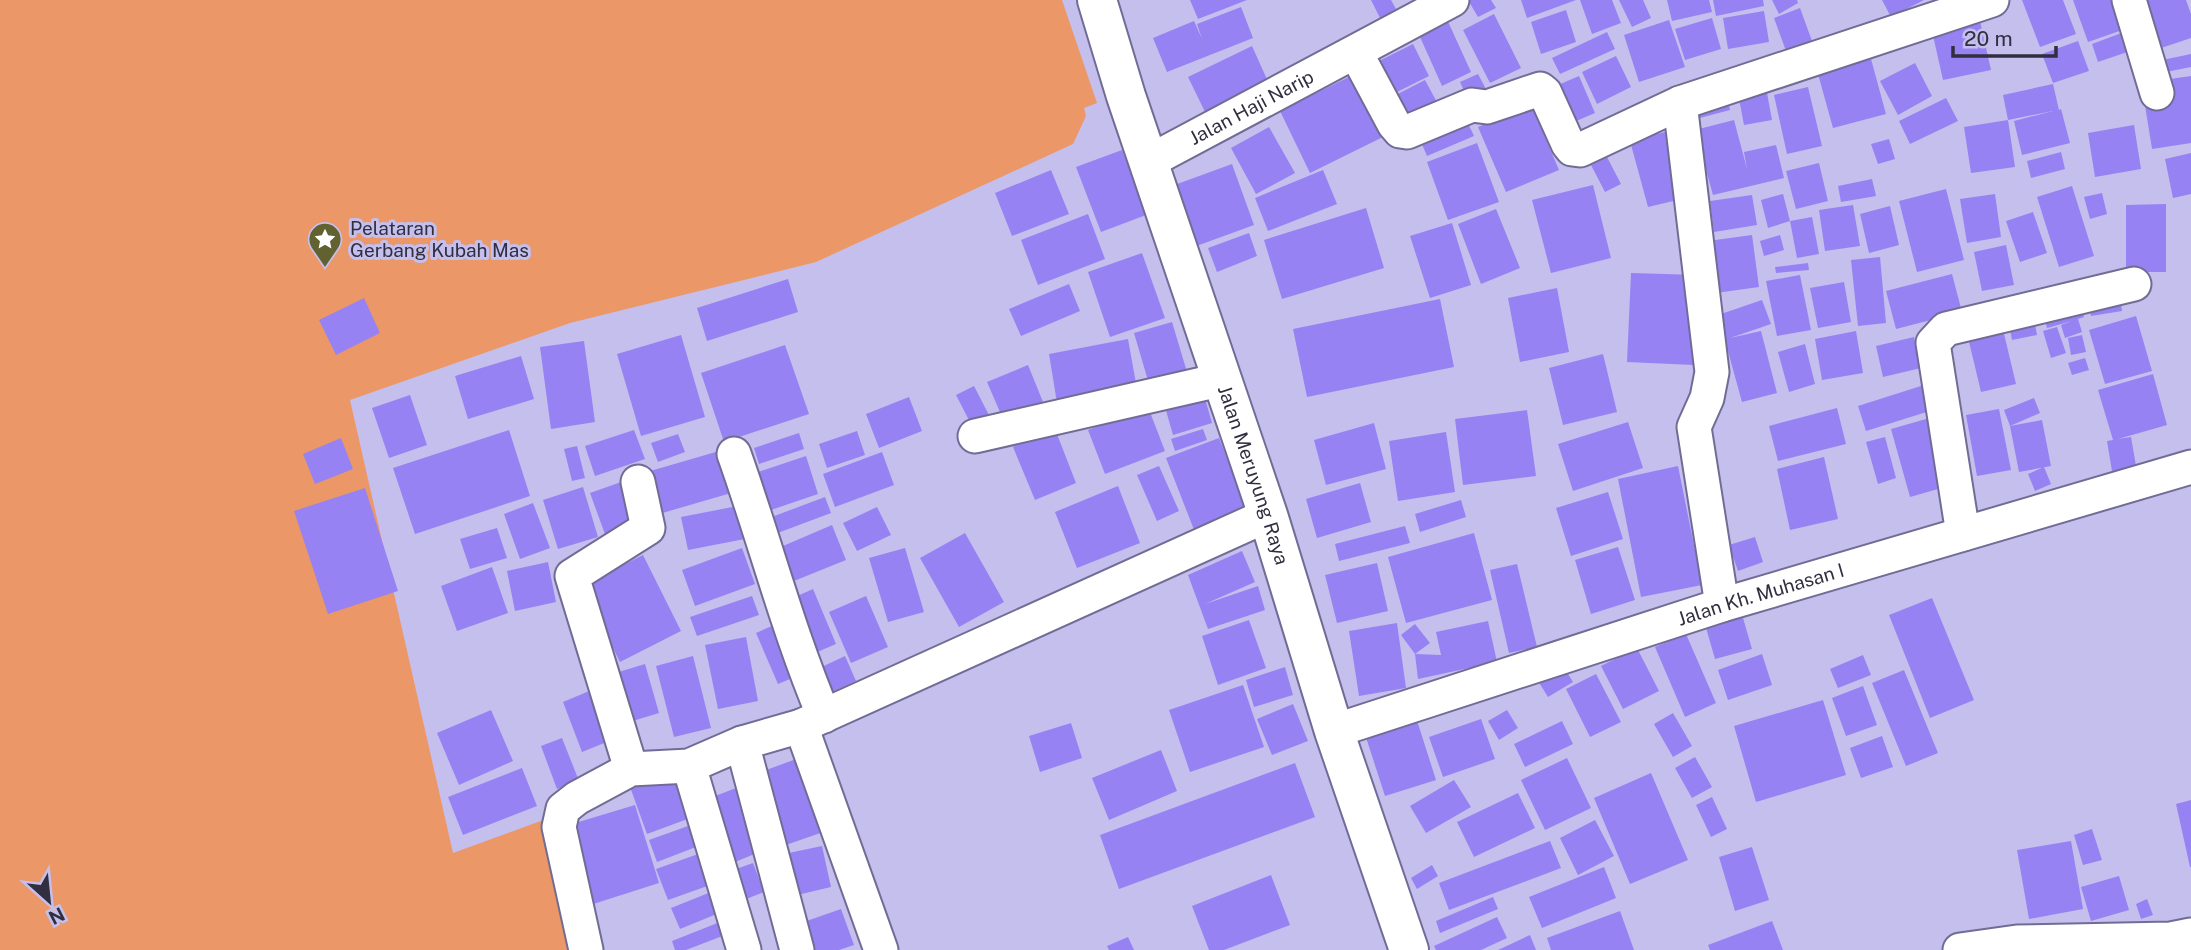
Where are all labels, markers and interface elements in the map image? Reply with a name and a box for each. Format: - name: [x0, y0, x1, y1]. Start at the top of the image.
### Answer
- scale bar: [1953, 14, 2056, 58]
- text: 20 m: [1964, 26, 2013, 51]
- street label: Jalan Haji Narip: [1185, 65, 1317, 149]
- place label: Pelataran Gerbang Kubah Mas: [350, 217, 529, 261]
- place icon: Pelataran Gerbang Kubah Mas: [306, 220, 344, 269]
- street label: Jalan Meruyung Raya: [1214, 382, 1293, 567]
- street label: Jalan Kh. Muhasan I: [1674, 559, 1846, 630]
- north arrow: [14, 866, 84, 936]
- text: N: [45, 903, 68, 929]

